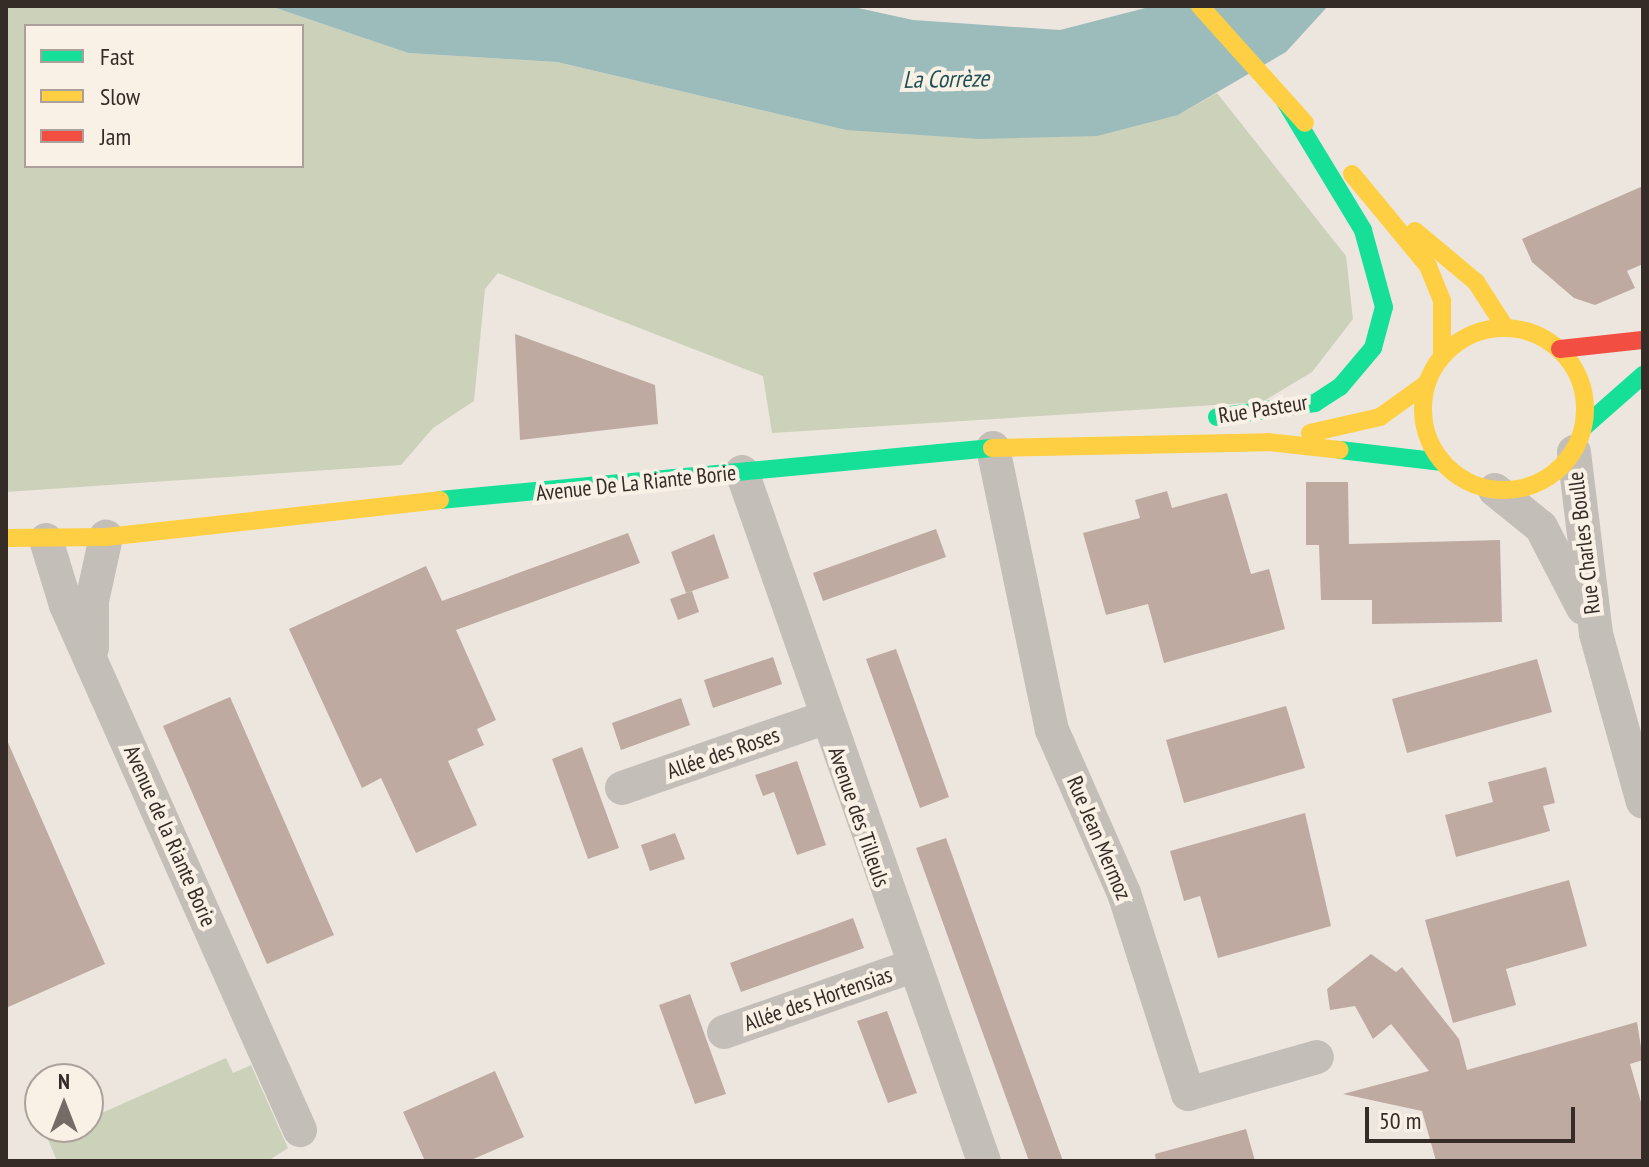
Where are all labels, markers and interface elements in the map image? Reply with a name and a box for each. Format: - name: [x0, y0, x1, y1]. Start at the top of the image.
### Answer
- legend: [24, 24, 304, 168]
- text: Fast: [100, 41, 134, 72]
- water label: La Corrèze: [903, 64, 989, 94]
- text: Slow: [100, 81, 140, 112]
- text: Jam: [100, 121, 131, 152]
- street label: Rue Pasteur: [1217, 389, 1309, 429]
- street label: Avenue De La Riante Borie: [535, 459, 737, 507]
- street label: Rue Charles Boulle: [1562, 470, 1606, 616]
- street label: Allée des Roses: [663, 721, 783, 785]
- street label: Avenue de la Riante Borie: [118, 741, 222, 931]
- street label: Avenue des Tilleuls: [823, 743, 895, 891]
- street label: Rue Jean Mermoz: [1061, 772, 1137, 904]
- street label: Allée des Hortensias: [740, 961, 896, 1037]
- north arrow: [24, 1063, 104, 1143]
- text: N: [58, 1067, 70, 1095]
- scale bar: [1369, 1091, 1579, 1141]
- text: 50 m: [1379, 1105, 1421, 1136]

